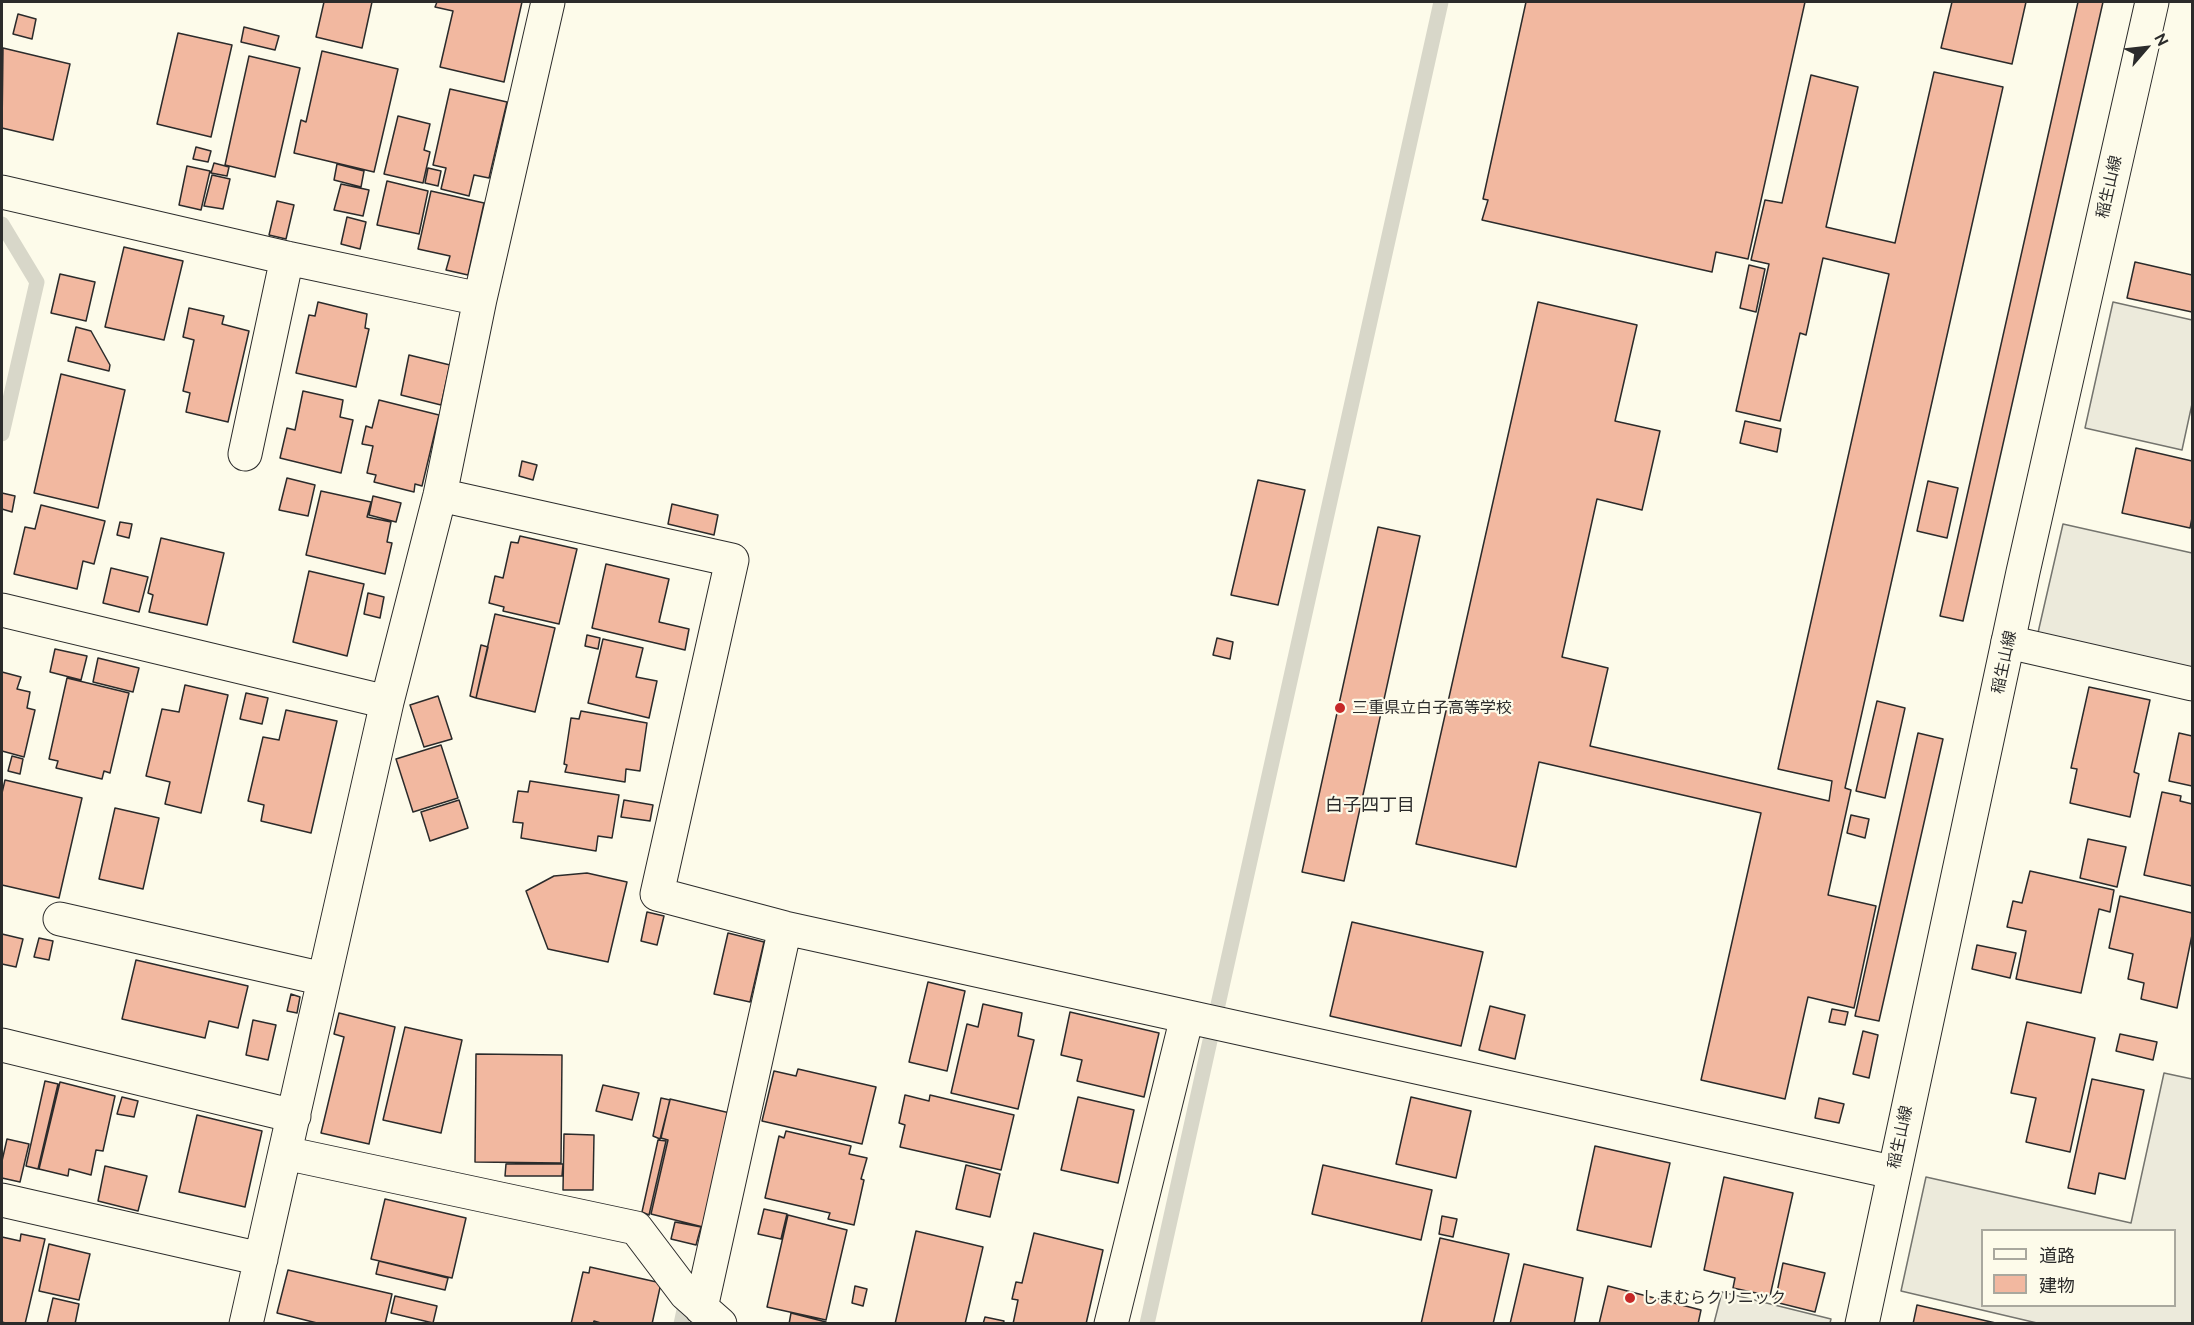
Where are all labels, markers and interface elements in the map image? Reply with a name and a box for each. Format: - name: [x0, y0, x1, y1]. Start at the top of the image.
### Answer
- north arrow: [2116, 18, 2176, 78]
- text: N: [2151, 30, 2173, 49]
- street label: 稲生山線: [2092, 154, 2126, 220]
- street label: 稲生山線: [1988, 629, 2020, 695]
- place label: 三重県立白子高等学校: [1352, 698, 1512, 718]
- marker: 三重県立白子高等学校: [1333, 701, 1347, 715]
- district label: 白子四丁目: [1325, 794, 1415, 816]
- street label: 稲生山線: [1884, 1104, 1916, 1170]
- legend: [1981, 1229, 2176, 1307]
- text: 道路: [2039, 1245, 2075, 1265]
- text: 建物: [2039, 1275, 2075, 1295]
- place label: しまむらクリニック: [1642, 1288, 1786, 1308]
- marker: しまむらクリニック: [1623, 1291, 1637, 1305]

